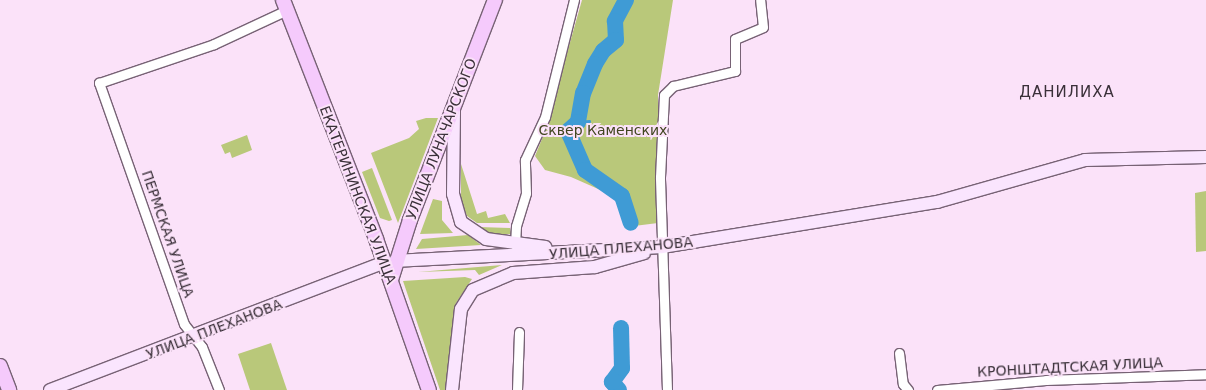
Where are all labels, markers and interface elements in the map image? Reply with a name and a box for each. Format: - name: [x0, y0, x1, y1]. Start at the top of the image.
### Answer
- street label: УЛИЦА ЛУНАЧАРСКОГО: [402, 56, 480, 222]
- district label: ДАНИЛИХА: [1018, 84, 1116, 102]
- street label: ЕКАТЕРИНИНСКАЯ УЛИЦА: [316, 103, 400, 287]
- park label: Сквер Каменских: [539, 122, 667, 138]
- street label: ПЕРМСКАЯ УЛИЦА: [138, 168, 198, 300]
- street label: УЛИЦА ПЛЕХАНОВА: [548, 233, 694, 263]
- street label: УЛИЦА ПЛЕХАНОВА: [144, 295, 284, 363]
- street label: КРОНШТАДТСКАЯ УЛИЦА: [977, 354, 1163, 380]

